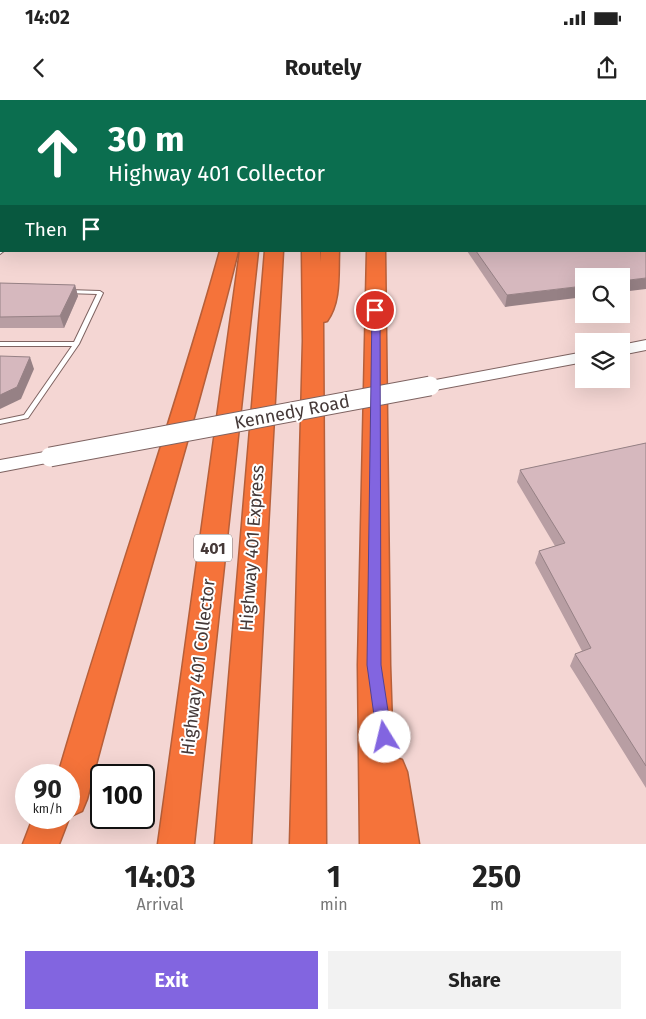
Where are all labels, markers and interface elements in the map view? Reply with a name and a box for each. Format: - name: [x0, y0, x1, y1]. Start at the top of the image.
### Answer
- text: 14:02: [25, 6, 70, 29]
- icon: back: [25, 54, 53, 82]
- text: Routely: [285, 54, 361, 81]
- icon: share: [593, 54, 621, 82]
- text: 30 m: [108, 118, 185, 160]
- icon: ahead: [25, 120, 90, 185]
- text: Highway 401 Collector: [108, 160, 325, 187]
- icon: arrive: [77, 215, 105, 243]
- text: Then: [25, 218, 67, 241]
- map controls: [575, 268, 630, 388]
- button: search: [575, 268, 630, 323]
- pin: [354, 289, 396, 331]
- icon: arrive: [361, 296, 389, 324]
- button: layers: [575, 333, 630, 388]
- street label: Kennedy Road: [232, 390, 352, 434]
- street label: Highway 401 Express: [235, 464, 269, 632]
- road number: 401: [194, 534, 232, 562]
- street label: Highway 401 Collector: [176, 577, 220, 756]
- position arrow: [358, 710, 410, 762]
- speed limit sign: 100: [90, 764, 155, 829]
- text: 90: [33, 775, 62, 805]
- text: km/h: [33, 802, 62, 816]
- text: 14:03: [125, 859, 196, 895]
- text: 1: [327, 859, 341, 895]
- text: 250: [472, 859, 521, 895]
- text: Arrival: [137, 895, 183, 914]
- text: min: [320, 895, 348, 914]
- text: m: [490, 895, 504, 914]
- button: Exit: [25, 951, 318, 1009]
- button: Share: [328, 951, 621, 1009]

